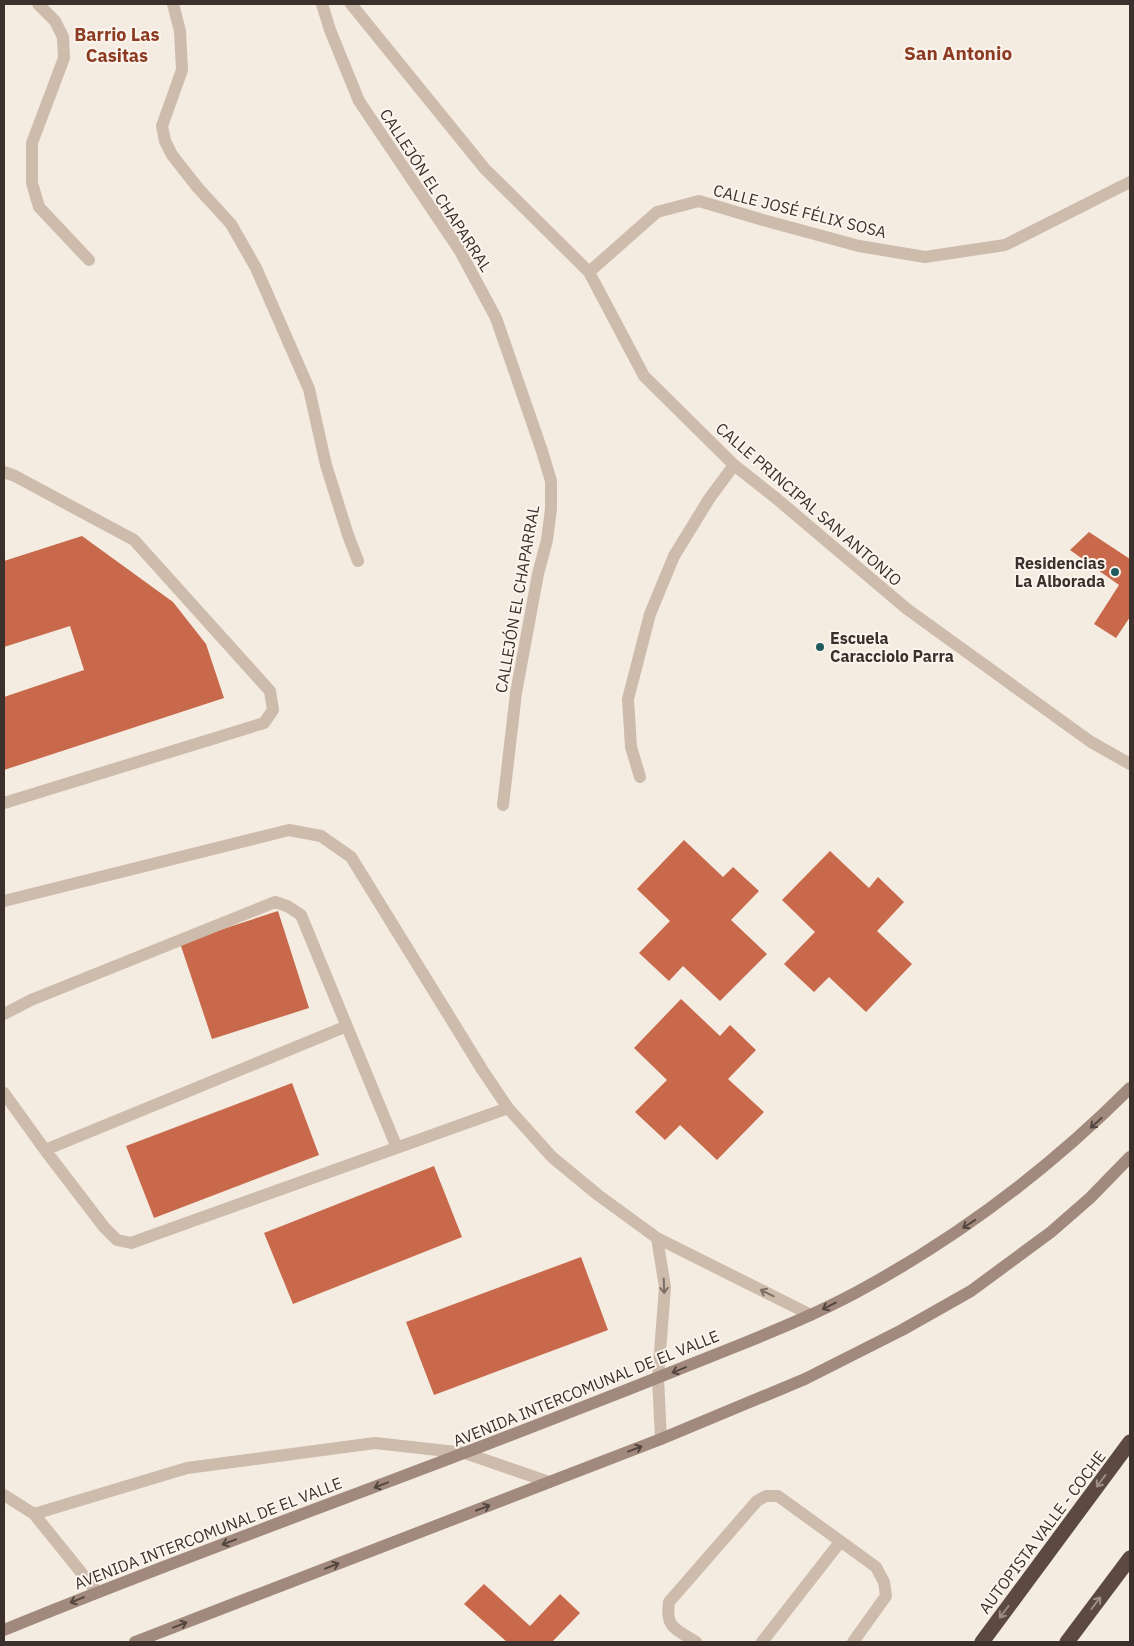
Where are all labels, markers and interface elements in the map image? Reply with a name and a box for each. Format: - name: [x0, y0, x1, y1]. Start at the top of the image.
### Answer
- district label: Barrio Las Casitas: [74, 23, 160, 67]
- district label: San Antonio: [904, 41, 1012, 65]
- street label: CALLEJÓN EL CHAPARRAL: [376, 104, 497, 275]
- street label: CALLE JOSÉ FÉLIX SOSA: [711, 179, 889, 242]
- street label: CALLE PRINCIPAL SAN ANTONIO: [712, 418, 906, 590]
- street label: CALLEJÓN EL CHAPARRAL: [490, 503, 543, 695]
- place label: Residencias La Alborada: [1015, 553, 1105, 591]
- marker: Residencias La Alborada: [1109, 566, 1121, 578]
- place label: Escuela Caracciolo Parra: [830, 628, 954, 666]
- marker: Escuela Caracciolo Parra: [814, 641, 826, 653]
- one-way arrow: [1089, 1117, 1102, 1128]
- one-way arrow: [962, 1219, 976, 1229]
- one-way arrow: [659, 1278, 668, 1294]
- one-way arrow: [760, 1288, 775, 1297]
- one-way arrow: [821, 1301, 836, 1311]
- street label: AVENIDA INTERCOMUNAL DE EL VALLE: [450, 1325, 722, 1451]
- one-way arrow: [672, 1365, 687, 1375]
- one-way arrow: [627, 1444, 642, 1453]
- street label: AUTOPISTA VALLE - COCHE: [974, 1447, 1110, 1617]
- street label: AVENIDA INTERCOMUNAL DE EL VALLE: [71, 1473, 345, 1593]
- one-way arrow: [1096, 1474, 1106, 1488]
- one-way arrow: [374, 1481, 389, 1490]
- one-way arrow: [475, 1502, 490, 1512]
- one-way arrow: [222, 1538, 237, 1547]
- one-way arrow: [324, 1561, 339, 1570]
- one-way arrow: [70, 1596, 85, 1605]
- one-way arrow: [1091, 1596, 1101, 1610]
- one-way arrow: [999, 1605, 1010, 1618]
- one-way arrow: [172, 1620, 187, 1629]

